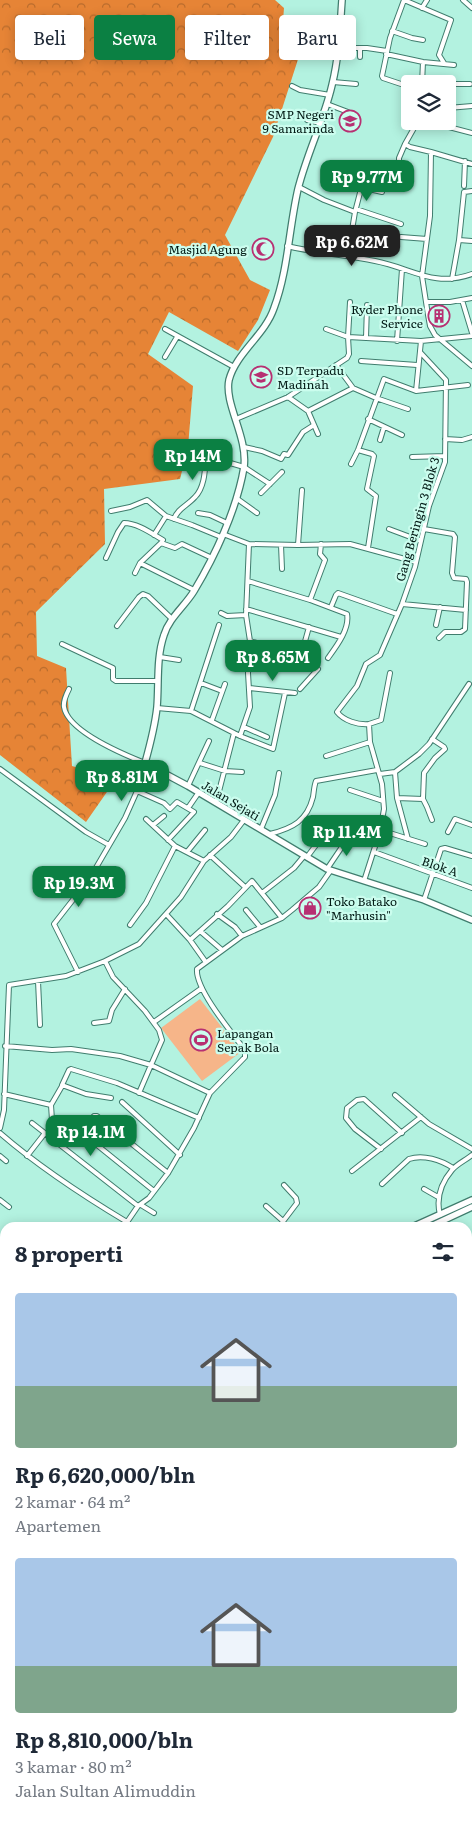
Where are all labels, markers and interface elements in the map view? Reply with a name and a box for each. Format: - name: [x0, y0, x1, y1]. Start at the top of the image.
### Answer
- chip: Beli: [15, 15, 84, 60]
- chip: Sewa: [94, 15, 175, 60]
- chip: Filter: [185, 15, 269, 60]
- chip: Baru: [279, 15, 356, 60]
- map controls: [401, 75, 456, 130]
- button: layers: [401, 75, 456, 130]
- place label: SMP Negeri 9 Samarinda: [263, 105, 335, 137]
- school or university icon: SMP Negeri 9 Samarinda: [338, 109, 362, 133]
- pin: Rp 9.77M: [315, 160, 419, 202]
- text: Rp 9.77M: [331, 164, 403, 188]
- pin: Rp 6.62M: [300, 224, 404, 267]
- text: Rp 6.62M: [315, 229, 389, 253]
- mosque icon: Masjid Agung: [251, 237, 275, 261]
- place label: Masjid Agung: [168, 240, 247, 258]
- place label: Ryder Phone Service: [351, 300, 423, 332]
- building icon: Ryder Phone Service: [427, 304, 451, 328]
- place label: SD Terpadu Madinah: [277, 361, 345, 393]
- school or university icon: SD Terpadu Madinah: [249, 365, 273, 389]
- pin: Rp 14M: [152, 438, 234, 481]
- text: Rp 14M: [165, 443, 221, 467]
- street label: Gang Beringin 3 Blok 3: [391, 455, 443, 583]
- pin: Rp 8.65M: [221, 640, 325, 682]
- text: Rp 8.65M: [236, 644, 310, 668]
- pin: Rp 8.81M: [70, 760, 174, 802]
- text: Rp 8.81M: [86, 764, 158, 788]
- street label: Jalan Sejati: [198, 775, 264, 825]
- pin: Rp 11.4M: [295, 814, 399, 857]
- text: Rp 11.4M: [313, 819, 381, 843]
- street label: Blok A: [419, 851, 461, 881]
- pin: Rp 19.3M: [27, 866, 131, 908]
- text: Rp 19.3M: [43, 870, 115, 894]
- place label: Toko Batako "Marhusin": [326, 892, 397, 924]
- shop icon: Toko Batako "Marhusin": [298, 896, 322, 920]
- place label: Lapangan Sepak Bola: [217, 1024, 280, 1056]
- sports icon: Lapangan Sepak Bola: [189, 1028, 213, 1052]
- pin: Rp 14.1M: [39, 1114, 143, 1157]
- text: Rp 14.1M: [57, 1119, 125, 1143]
- text: 8 properti: [15, 1237, 123, 1268]
- icon: filters: [429, 1238, 457, 1266]
- icon: home: [191, 1325, 281, 1415]
- text: Rp 6,620,000/bln: [15, 1458, 195, 1489]
- text: 2 kamar · 64 m²: [15, 1489, 130, 1513]
- text: Apartemen: [15, 1513, 101, 1537]
- icon: home: [191, 1590, 281, 1680]
- text: Rp 8,810,000/bln: [15, 1723, 193, 1754]
- text: 3 kamar · 80 m²: [15, 1754, 132, 1778]
- text: Jalan Sultan Alimuddin: [15, 1778, 196, 1802]

